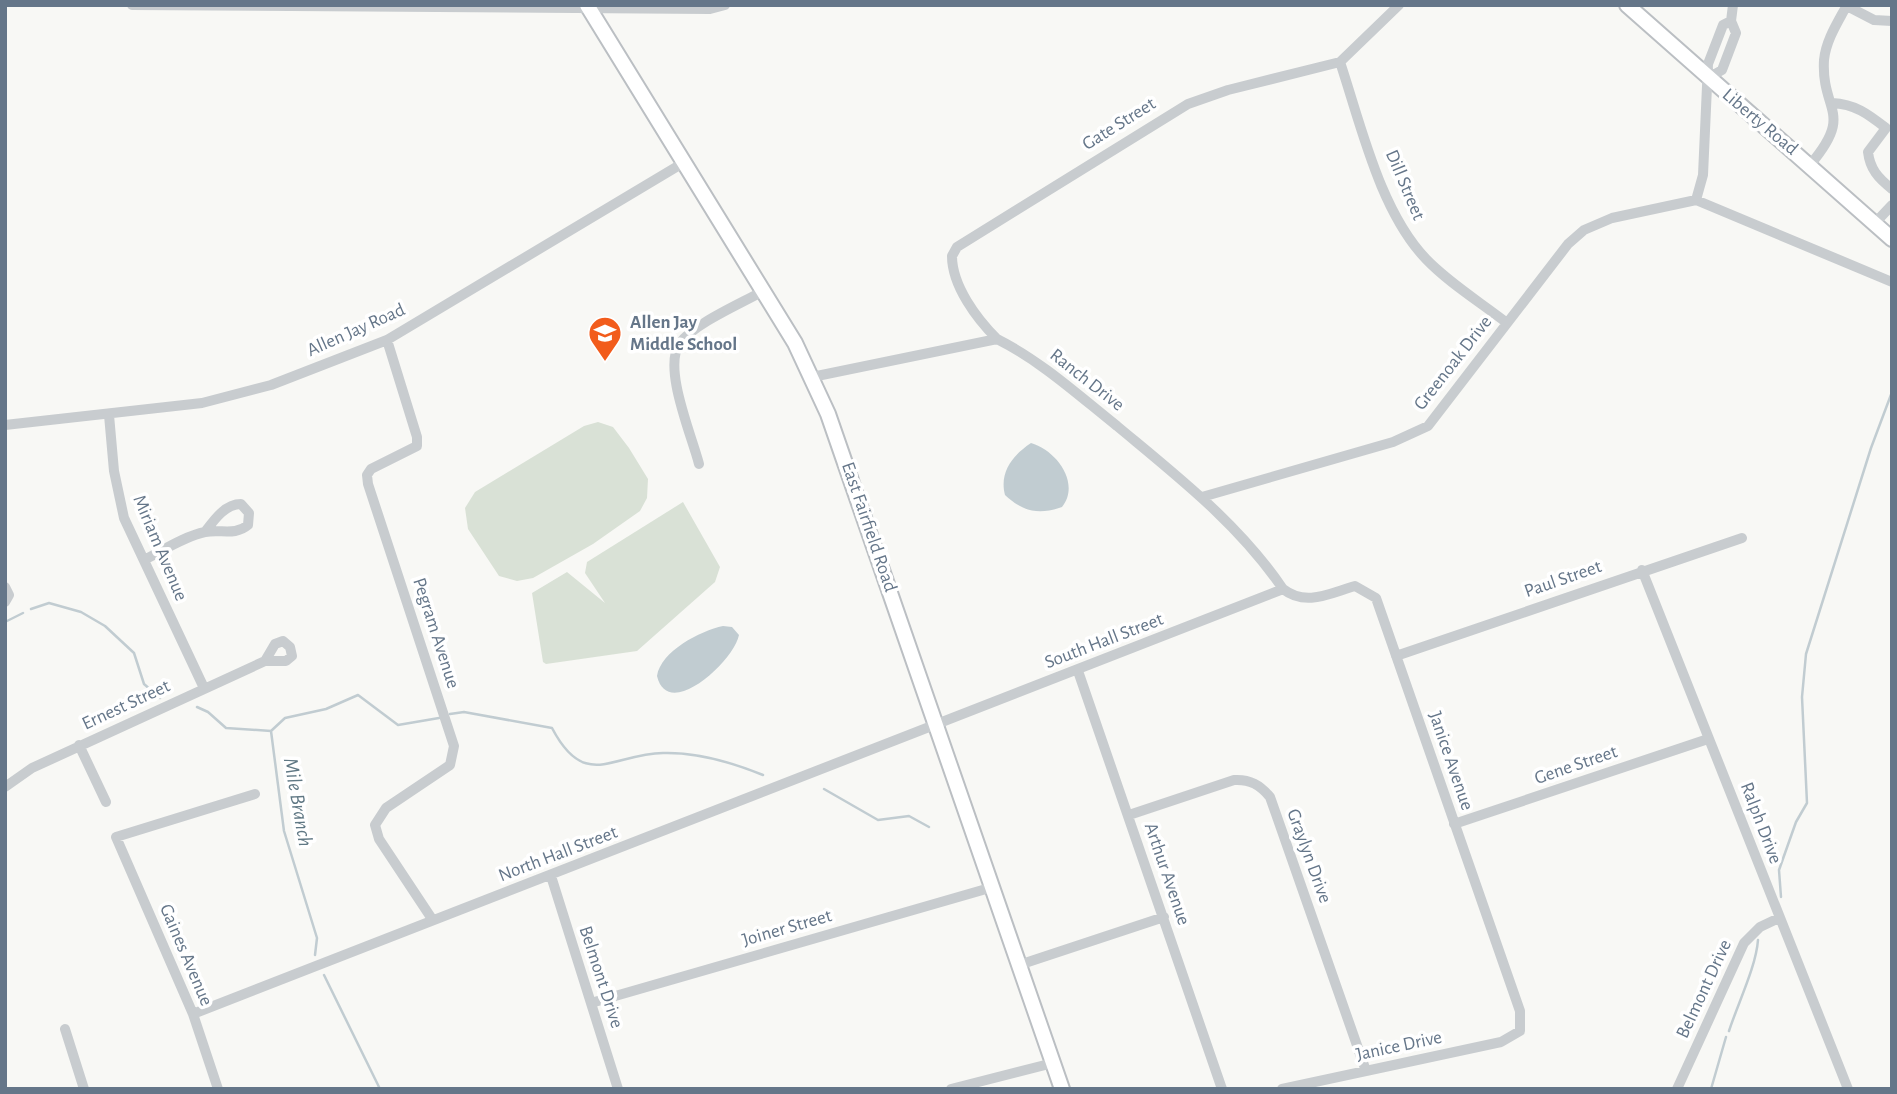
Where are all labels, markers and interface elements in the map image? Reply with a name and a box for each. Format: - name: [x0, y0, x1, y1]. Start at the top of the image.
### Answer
- street label: Liberty Road: [1719, 85, 1802, 159]
- street label: Gate Street: [1079, 94, 1159, 154]
- street label: Dill Street: [1382, 147, 1428, 223]
- street label: Allen Jay Road: [304, 300, 408, 360]
- street label: Greenoak Drive: [1410, 312, 1496, 414]
- place label: Allen Jay Middle School: [630, 313, 737, 354]
- school or university icon: Allen Jay Middle School: [586, 314, 624, 363]
- street label: Ranch Drive: [1046, 345, 1128, 415]
- street label: East Fairfield Road: [838, 460, 900, 594]
- street label: Miriam Avenue: [129, 492, 191, 604]
- street label: Paul Street: [1522, 557, 1604, 601]
- street label: Pegram Avenue: [409, 575, 463, 691]
- street label: South Hall Street: [1042, 610, 1166, 672]
- street label: Ernest Street: [79, 676, 173, 734]
- street label: Janice Avenue: [1425, 709, 1477, 813]
- street label: Gene Street: [1532, 742, 1620, 788]
- water label: Mile Branch: [280, 756, 316, 848]
- street label: Ralph Drive: [1737, 780, 1785, 866]
- street label: Graylyn Drive: [1283, 806, 1335, 906]
- street label: Arthur Avenue: [1141, 820, 1193, 928]
- street label: North Hall Street: [496, 823, 620, 885]
- street label: Gaines Avenue: [156, 901, 216, 1009]
- street label: Joiner Street: [740, 906, 834, 950]
- street label: Belmont Drive: [576, 924, 626, 1030]
- street label: Belmont Drive: [1673, 937, 1735, 1041]
- street label: Janice Drive: [1354, 1028, 1444, 1064]

